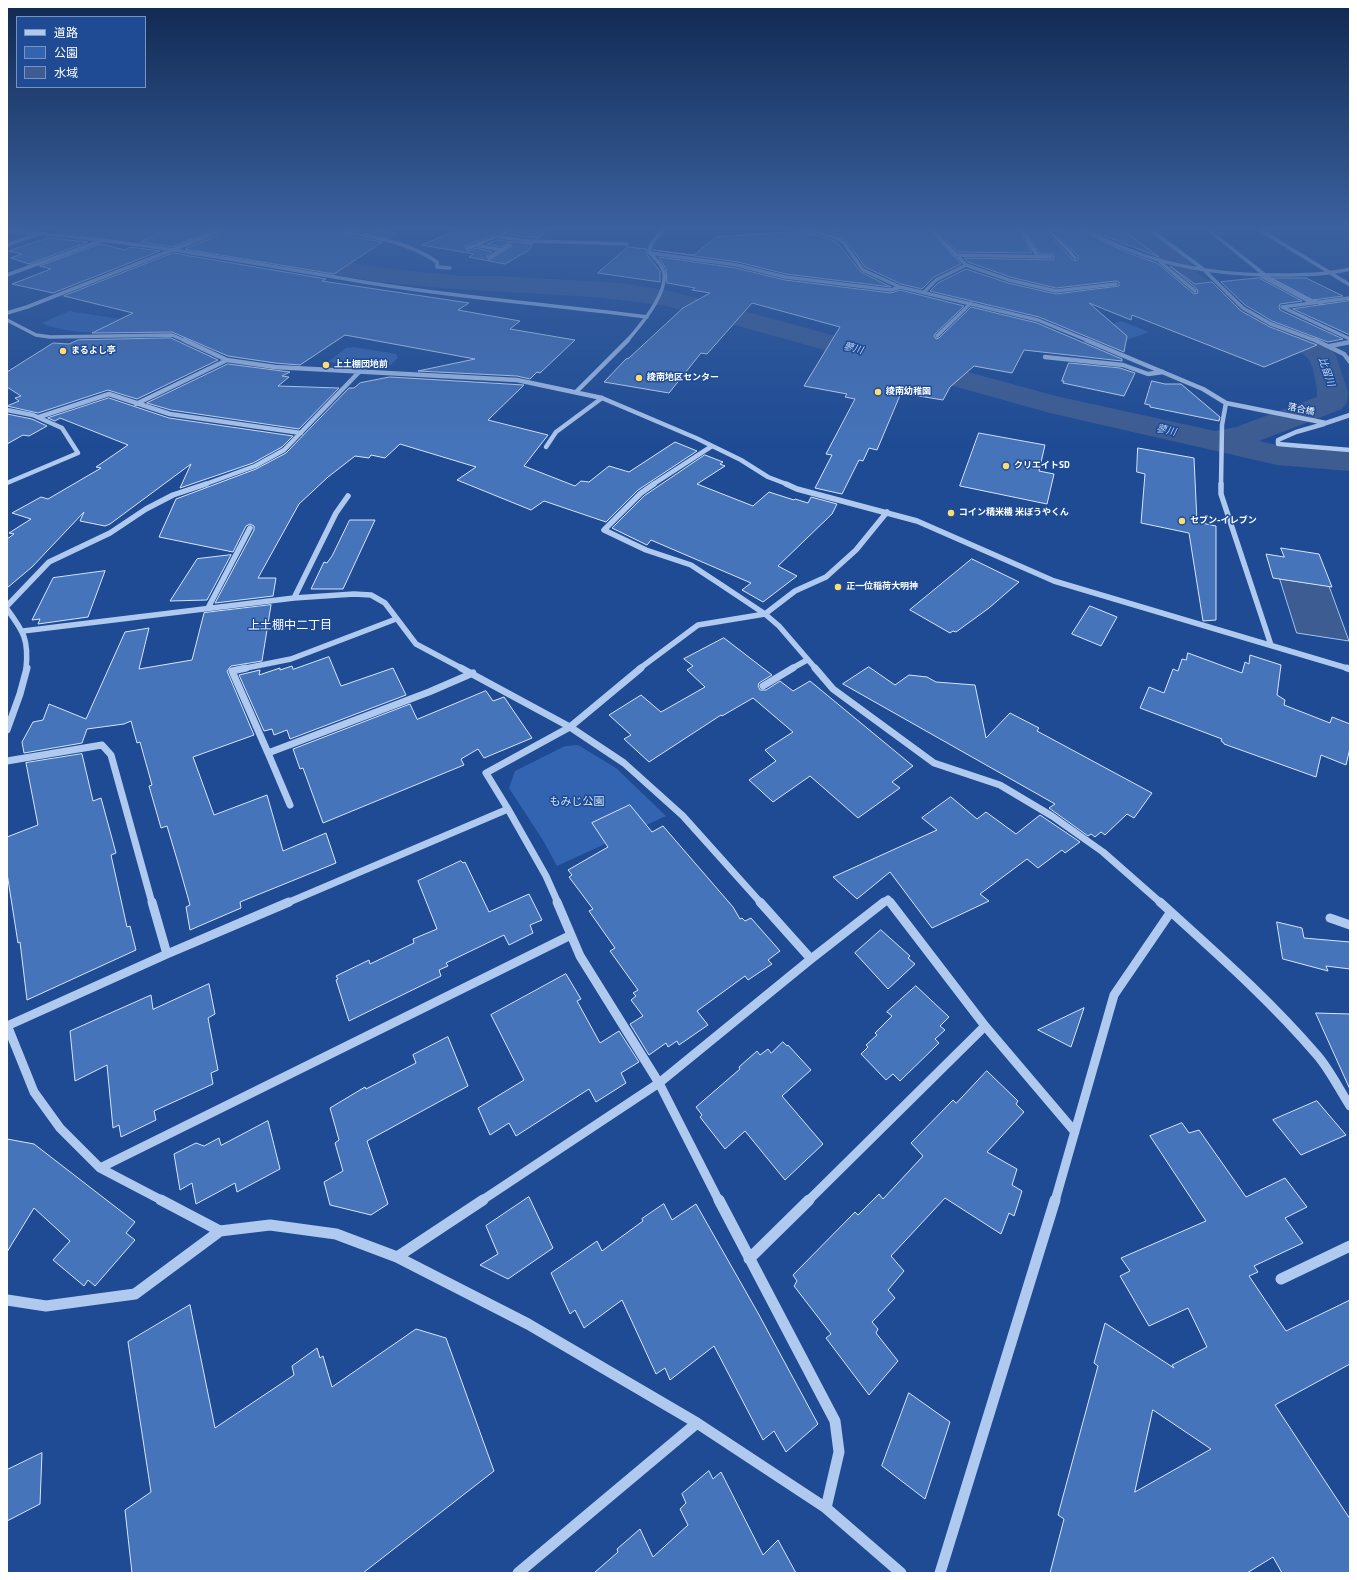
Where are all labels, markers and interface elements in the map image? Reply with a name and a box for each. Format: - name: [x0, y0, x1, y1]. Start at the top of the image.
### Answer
- legend: [16, 16, 146, 88]
- text: 道路: [54, 23, 78, 42]
- text: 公園: [54, 43, 78, 62]
- text: 水域: [54, 63, 78, 82]
- water label: 蓼川: [842, 341, 864, 357]
- marker: まるよし亭: [58, 346, 68, 356]
- place label: まるよし亭: [71, 346, 116, 356]
- water label: 比留川: [1315, 356, 1337, 388]
- marker: 上土棚団地前: [321, 360, 331, 370]
- place label: 上土棚団地前: [334, 360, 388, 370]
- marker: 綾南地区センター: [634, 373, 644, 383]
- place label: 綾南地区センター: [647, 373, 719, 383]
- marker: 綾南幼稚園: [873, 387, 883, 397]
- place label: 綾南幼稚園: [886, 387, 931, 397]
- street label: 落合橋: [1287, 402, 1315, 418]
- water label: 蓼川: [1155, 423, 1177, 439]
- marker: クリエイトSD: [1001, 461, 1011, 471]
- place label: クリエイトSD: [1014, 461, 1070, 471]
- marker: コイン精米機 米ぼうやくん: [946, 508, 956, 518]
- place label: コイン精米機 米ぼうやくん: [959, 508, 1069, 518]
- marker: セブン-イレブン: [1177, 516, 1187, 526]
- place label: セブン-イレブン: [1190, 516, 1257, 526]
- marker: 正一位稲荷大明神: [833, 582, 843, 592]
- place label: 正一位稲荷大明神: [846, 582, 918, 592]
- district label: 上土棚中二丁目: [248, 619, 332, 633]
- park label: もみじ公園: [550, 795, 604, 809]

